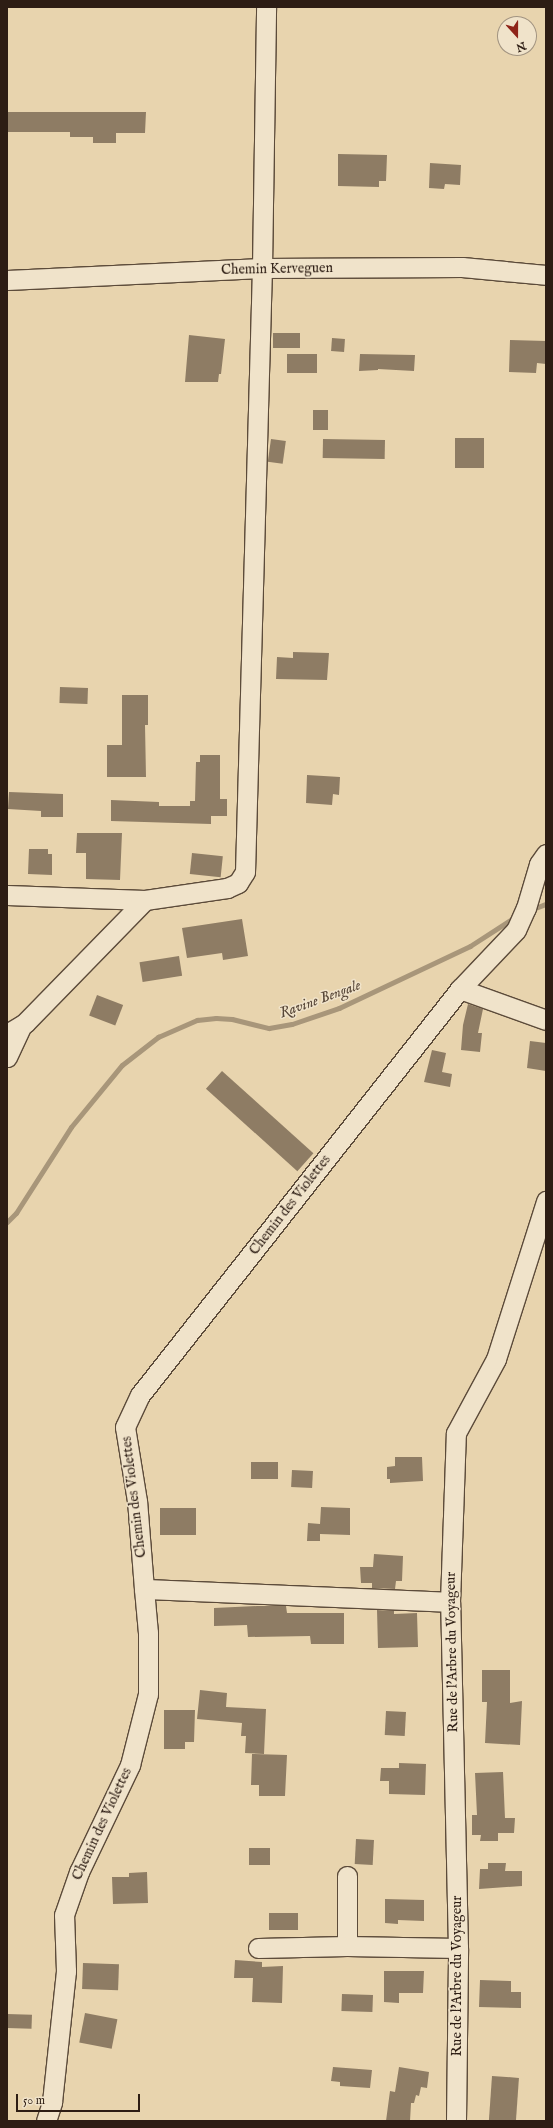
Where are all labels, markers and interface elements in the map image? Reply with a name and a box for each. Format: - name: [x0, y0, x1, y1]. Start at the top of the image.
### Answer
- north arrow: [497, 16, 537, 56]
- text: N: [514, 38, 528, 55]
- street label: Chemin Kerveguen: [221, 260, 333, 278]
- water label: Ravine Bengale: [277, 976, 363, 1022]
- street label: Chemin des Violettes: [246, 1152, 334, 1258]
- street label: Chemin des Violettes: [118, 1435, 150, 1559]
- street label: Rue de l'Arbre du Voyageur: [442, 1571, 462, 1733]
- street label: Chemin des Violettes: [69, 1765, 135, 1883]
- street label: Rue de l'Arbre du Voyageur: [449, 1896, 465, 2056]
- scale bar: [18, 2086, 142, 2112]
- text: 50 m: [23, 2093, 45, 2108]

